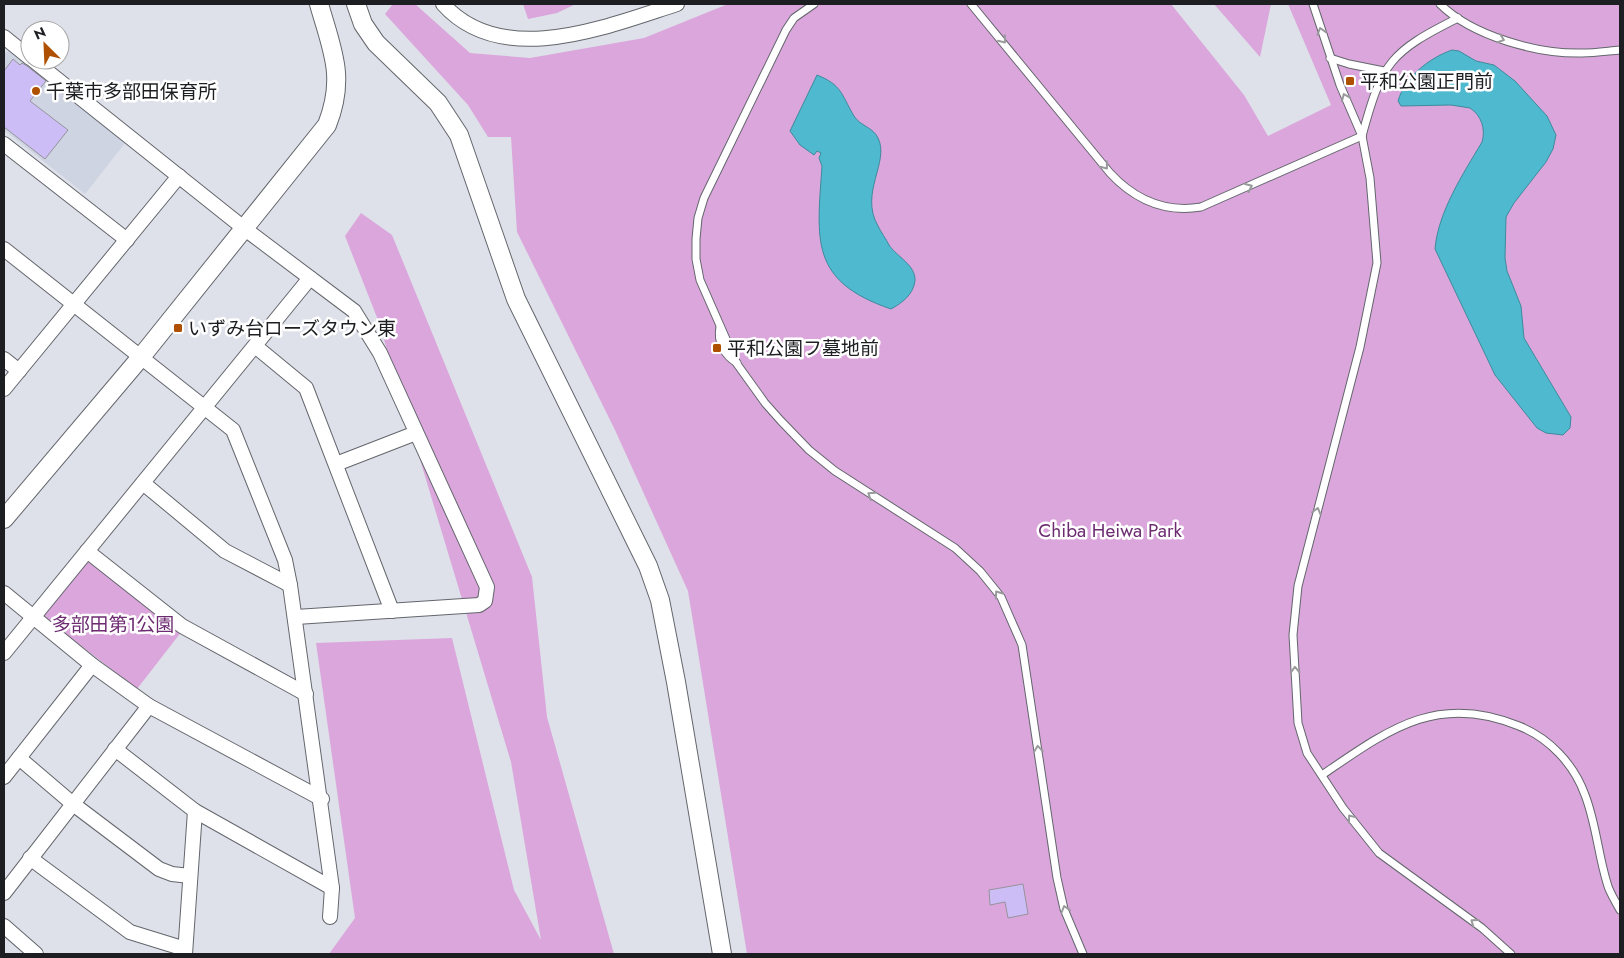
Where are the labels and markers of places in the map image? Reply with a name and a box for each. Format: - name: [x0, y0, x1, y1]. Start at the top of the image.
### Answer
- place label: 平和公園正門前: [1360, 68, 1493, 95]
- marker: 平和公園正門前: [1344, 75, 1356, 87]
- place label: 千葉市多部田保育所: [46, 78, 217, 105]
- marker: 千葉市多部田保育所: [30, 85, 42, 97]
- place label: いずみ台ローズタウン東: [188, 315, 396, 342]
- marker: いずみ台ローズタウン東: [172, 322, 184, 334]
- place label: 平和公園フ墓地前: [727, 335, 879, 362]
- marker: 平和公園フ墓地前: [711, 342, 723, 354]

